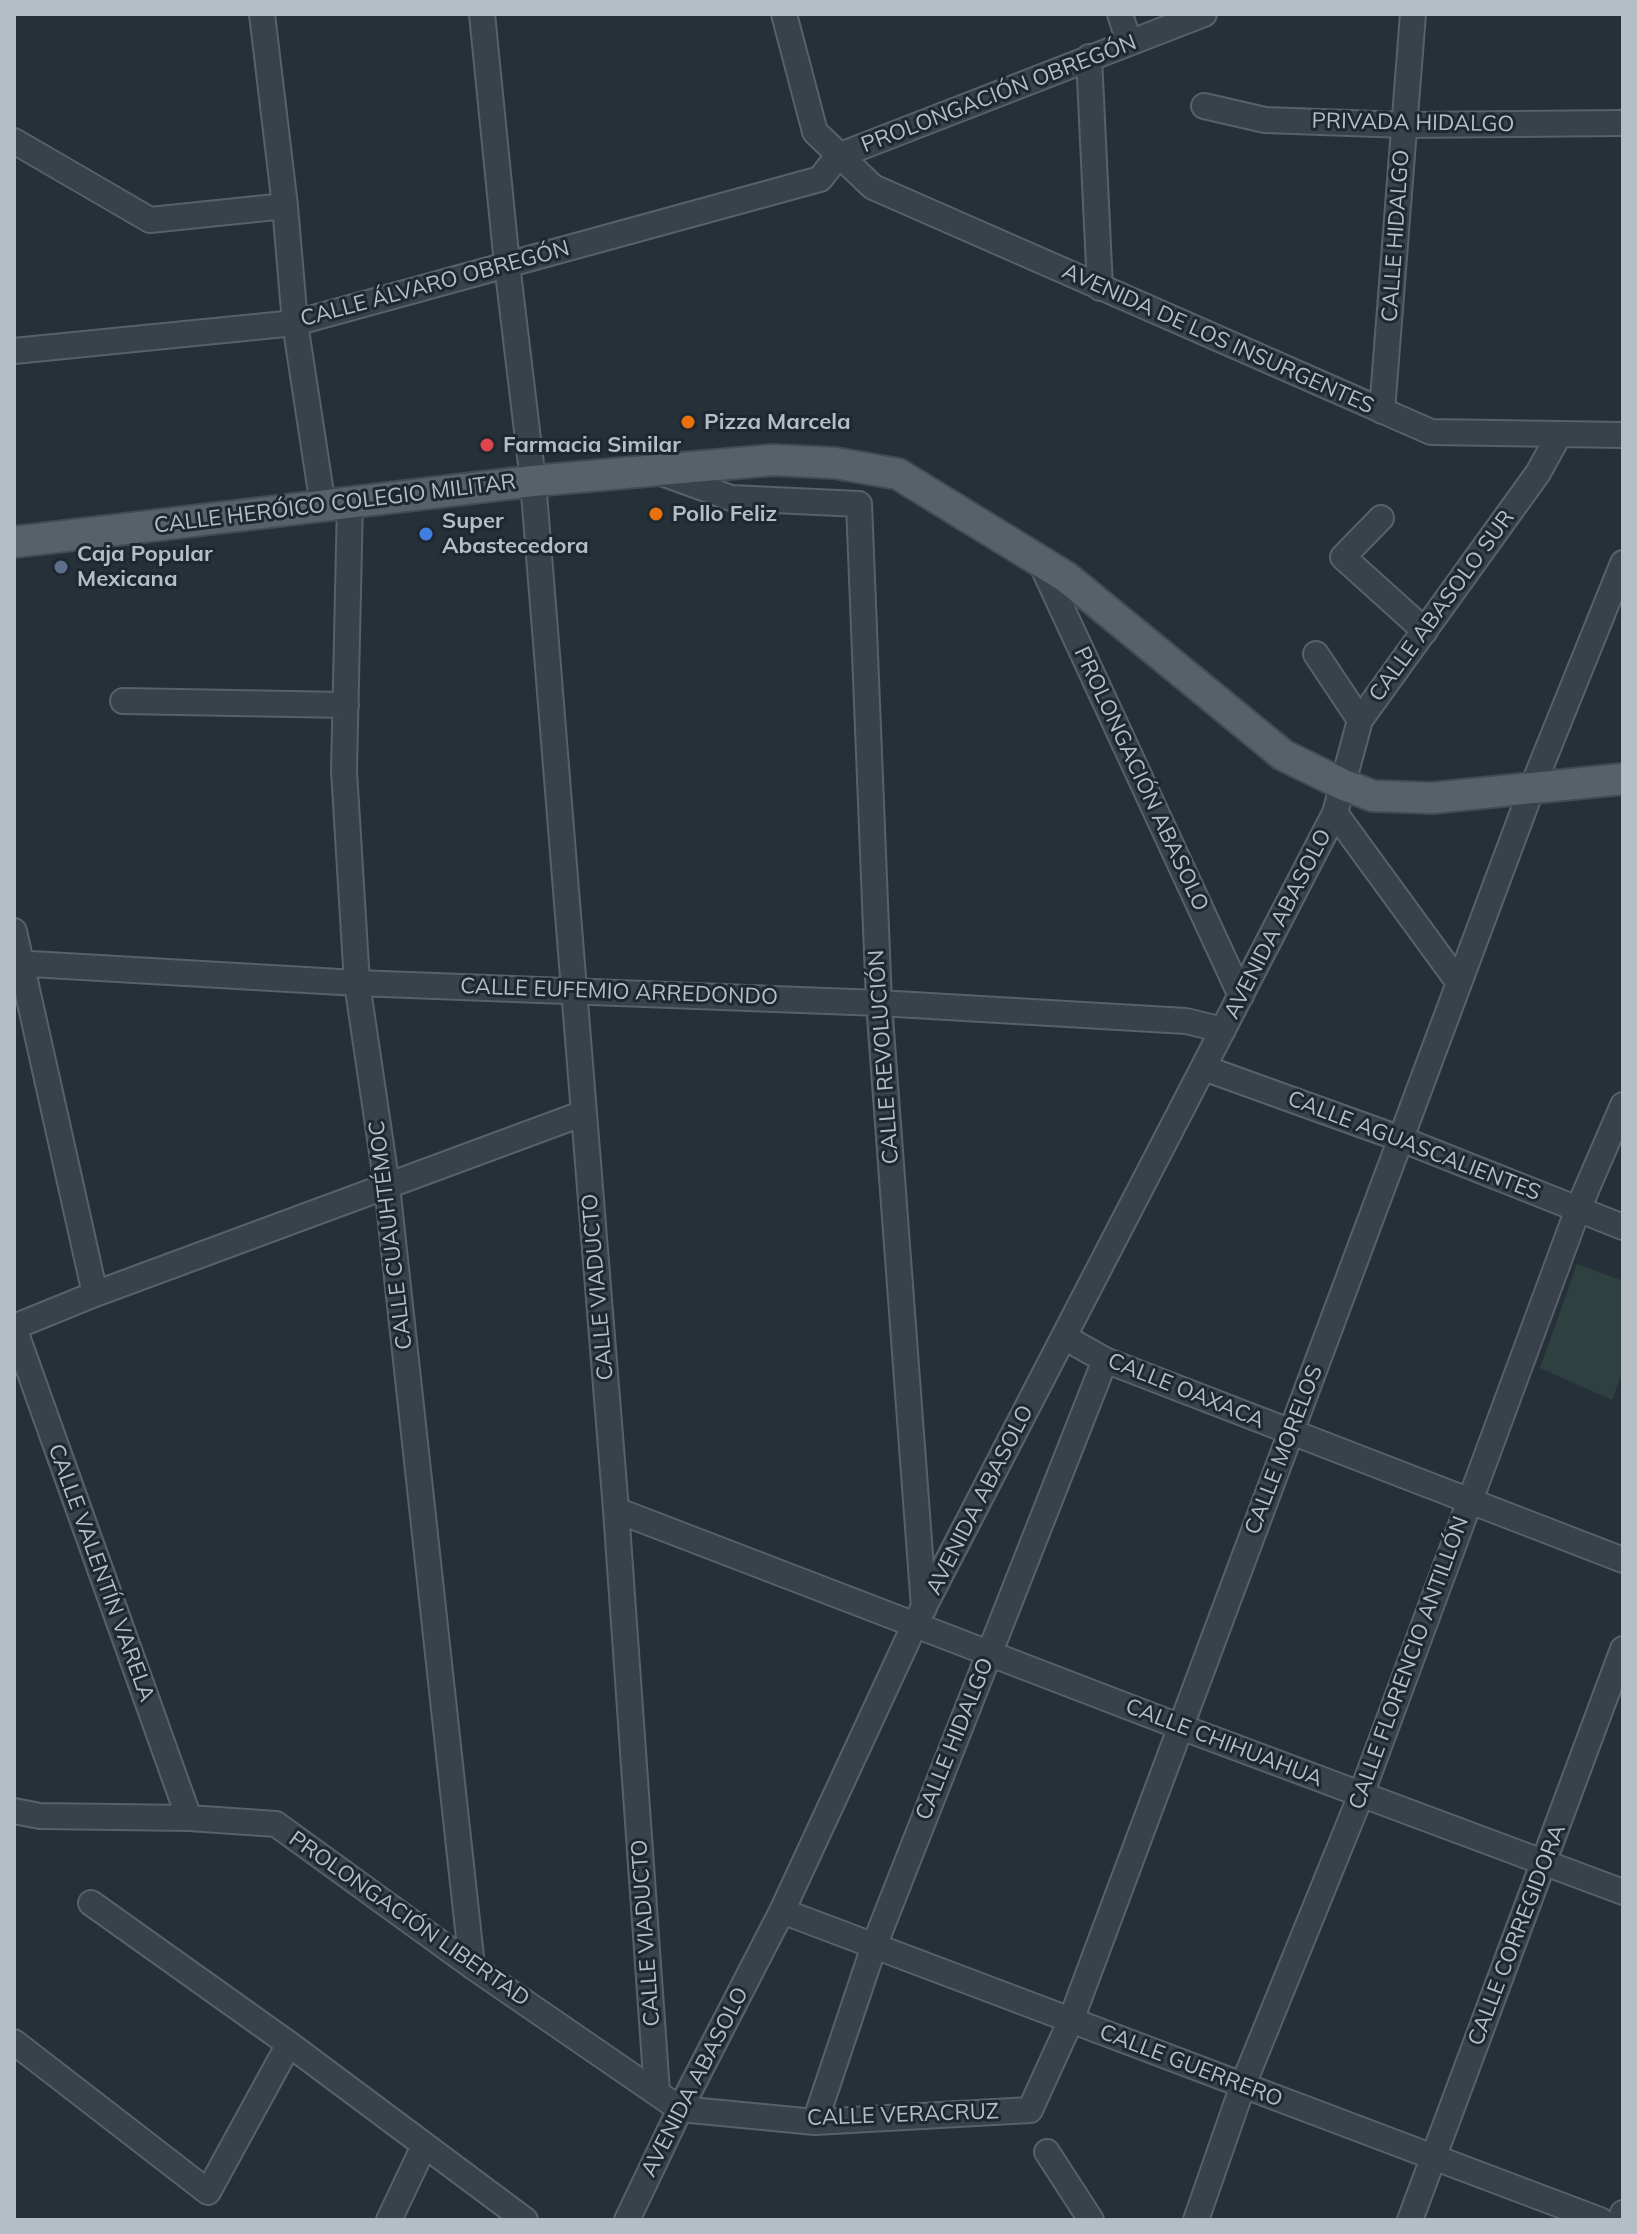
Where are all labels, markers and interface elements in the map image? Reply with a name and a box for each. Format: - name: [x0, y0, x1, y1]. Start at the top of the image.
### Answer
- street label: PROLONGACIÓN OBREGÓN: [858, 29, 1140, 159]
- street label: PRIVADA HIDALGO: [1311, 108, 1515, 138]
- street label: CALLE HIDALGO: [1377, 149, 1415, 323]
- street label: CALLE ÁLVARO OBREGÓN: [298, 235, 572, 333]
- street label: AVENIDA DE LOS INSURGENTES: [1058, 258, 1378, 420]
- place label: Pizza Marcela: [704, 409, 851, 435]
- marker: Pizza Marcela: [679, 413, 697, 431]
- place label: Farmacia Similar: [503, 432, 681, 458]
- marker: Farmacia Similar: [478, 436, 496, 454]
- street label: CALLE HERÓICO COLEGIO MILITAR: [152, 469, 518, 539]
- place label: Pollo Feliz: [672, 501, 777, 527]
- marker: Pollo Feliz: [647, 505, 665, 523]
- street label: CALLE ABASOLO SUR: [1364, 505, 1520, 707]
- place label: Super Abastecedora: [442, 508, 589, 560]
- marker: Super Abastecedora: [417, 525, 435, 543]
- place label: Caja Popular Mexicana: [77, 541, 213, 592]
- marker: Caja Popular Mexicana: [52, 558, 70, 576]
- street label: PROLONGACIÓN ABASOLO: [1068, 643, 1214, 915]
- street label: AVENIDA ABASOLO: [1219, 825, 1337, 1023]
- street label: CALLE REVOLUCIÓN: [863, 949, 905, 1165]
- street label: CALLE EUFEMIO ARREDONDO: [460, 973, 778, 1011]
- street label: CALLE AGUASCALIENTES: [1284, 1086, 1544, 1206]
- street label: CALLE CUAUHTÉMOC: [364, 1119, 418, 1351]
- street label: CALLE VIADUCTO: [577, 1193, 619, 1381]
- street label: CALLE OAXACA: [1104, 1348, 1268, 1434]
- street label: CALLE MORELOS: [1240, 1362, 1328, 1538]
- street label: AVENIDA ABASOLO: [921, 1401, 1039, 1599]
- street label: CALLE VALENTÍN VARELA: [42, 1440, 160, 1706]
- street label: CALLE FLORENCIO ANTILLÓN: [1344, 1513, 1474, 1813]
- street label: CALLE HIDALGO: [910, 1654, 1000, 1824]
- street label: CALLE CHIHUAHUA: [1122, 1693, 1326, 1793]
- street label: CALLE CORREGIDORA: [1463, 1821, 1571, 2049]
- street label: PROLONGACIÓN LIBERTAD: [284, 1826, 534, 2012]
- street label: CALLE VIADUCTO: [626, 1839, 666, 2027]
- street label: AVENIDA ABASOLO: [636, 1983, 754, 2181]
- street label: CALLE GUERRERO: [1096, 2019, 1286, 2113]
- street label: CALLE VERACRUZ: [807, 2098, 999, 2132]

